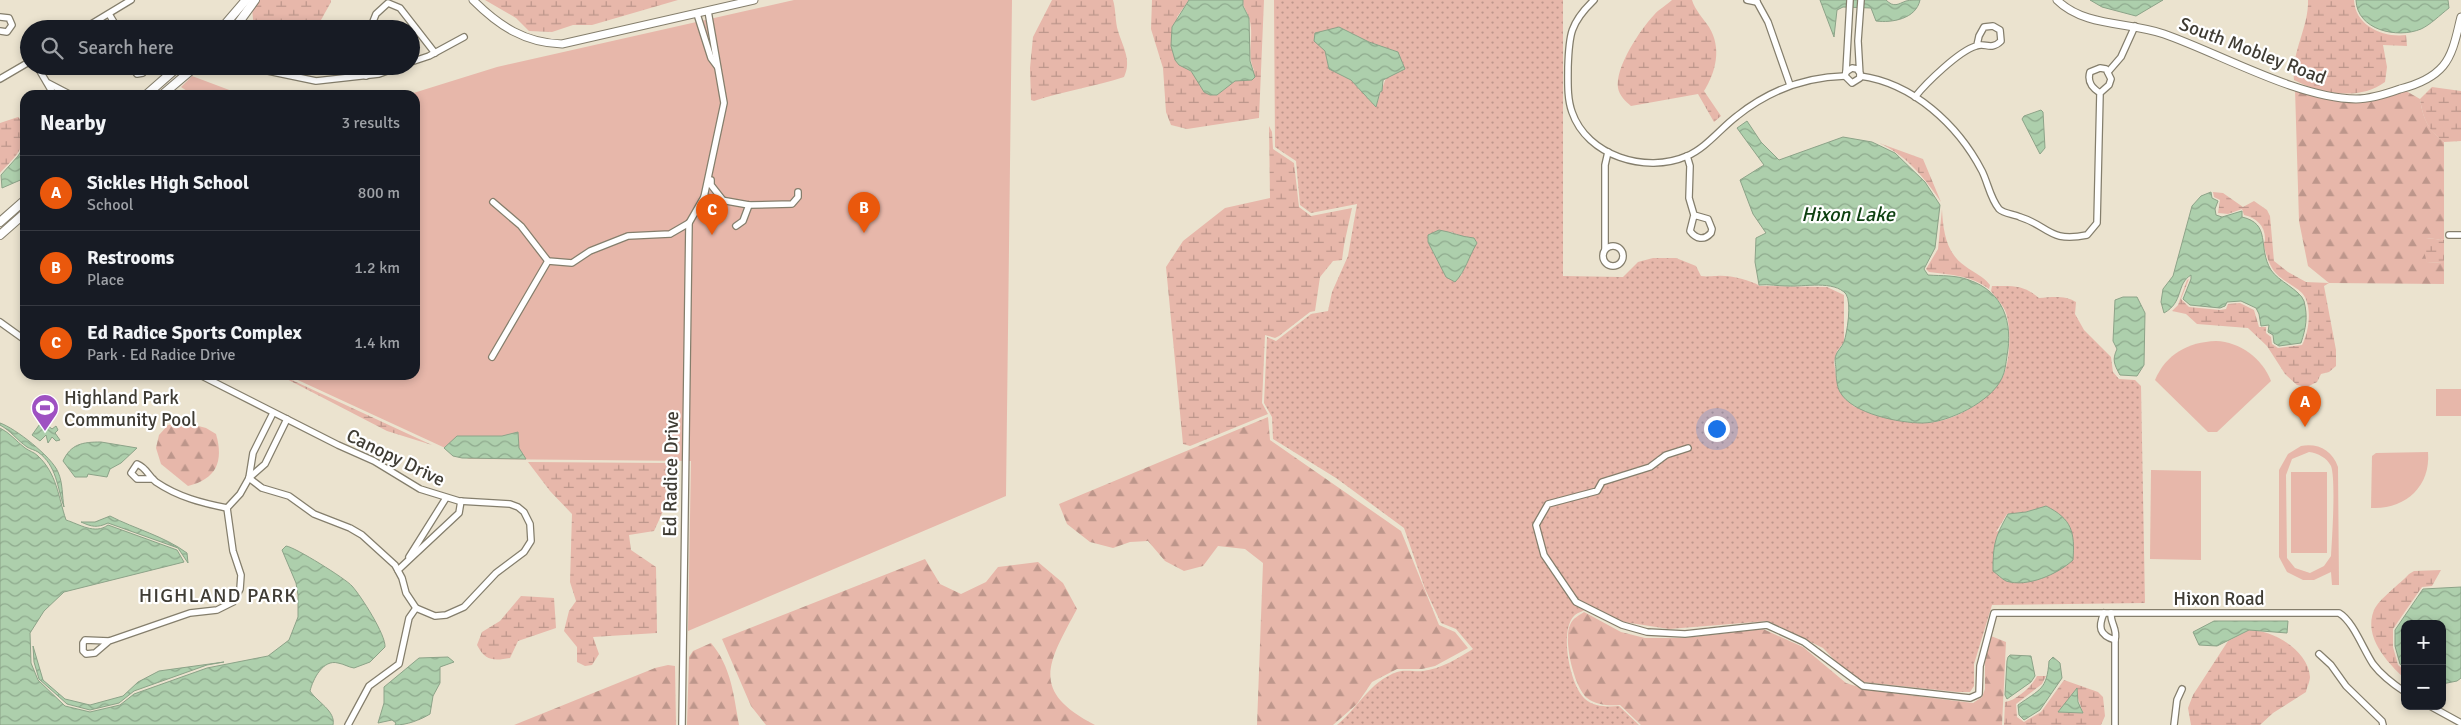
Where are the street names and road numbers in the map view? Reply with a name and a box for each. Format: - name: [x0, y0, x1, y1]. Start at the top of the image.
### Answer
- street label: South Mobley Road: [2176, 12, 2330, 90]
- street label: Ed Radice Drive: [658, 411, 684, 537]
- street label: Canopy Drive: [342, 424, 449, 492]
- street label: Hixon Road: [2173, 587, 2265, 611]

